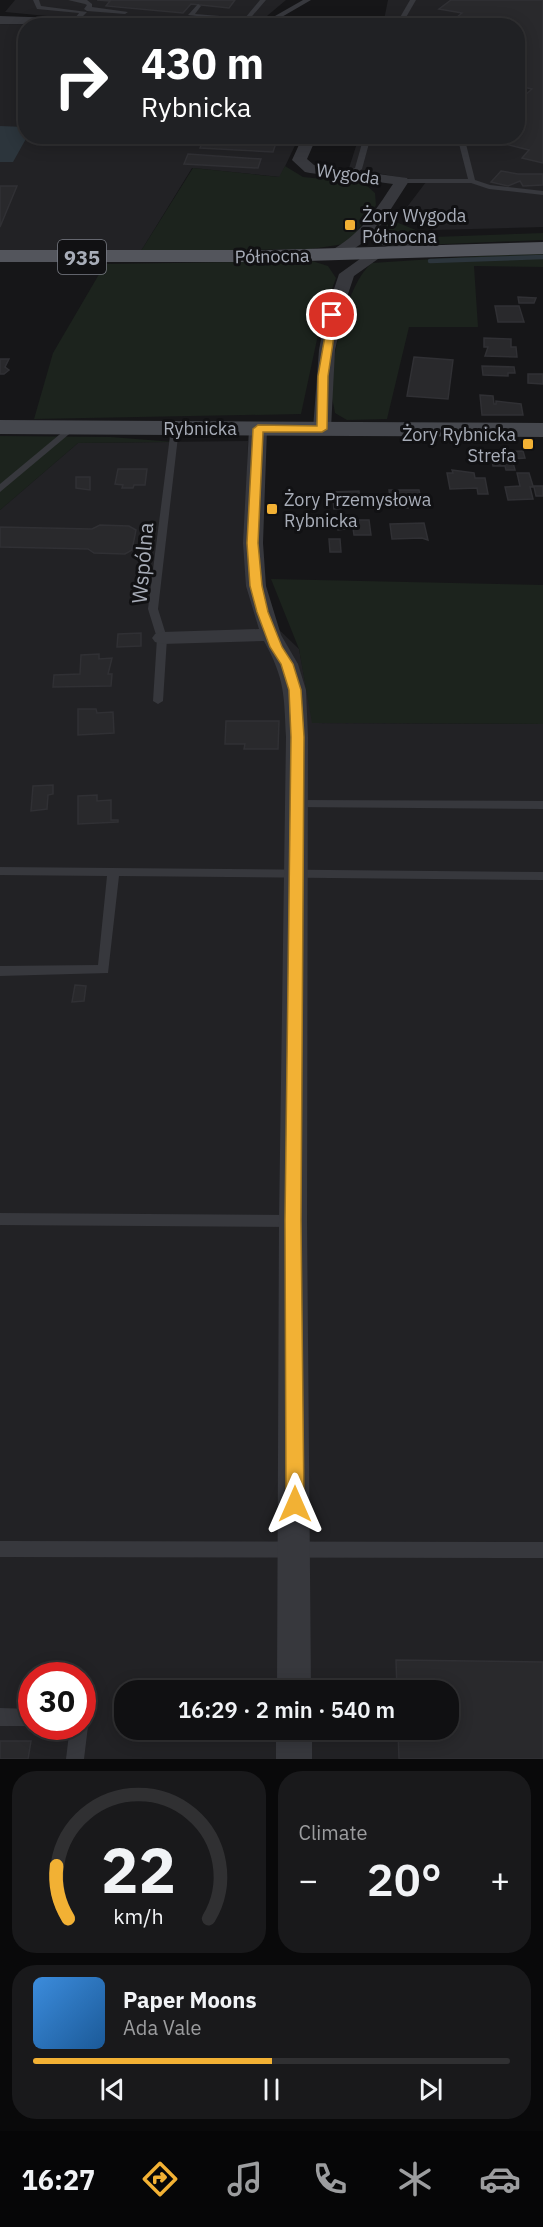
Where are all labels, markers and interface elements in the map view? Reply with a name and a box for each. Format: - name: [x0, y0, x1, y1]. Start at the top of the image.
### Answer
- text: 430 m: [141, 36, 264, 91]
- icon: right: [42, 42, 120, 120]
- text: Rybnicka: [141, 89, 251, 124]
- street label: Wygoda: [315, 158, 382, 190]
- place label: Żory Wygoda Północna: [362, 204, 467, 248]
- marker: Żory Wygoda Północna: [343, 218, 357, 232]
- road number: 935: [58, 240, 106, 274]
- street label: Północna: [234, 244, 310, 268]
- pin: [306, 289, 357, 340]
- icon: arrive: [315, 298, 348, 331]
- street label: Rybnicka: [163, 417, 237, 440]
- place label: Żory Rybnicka Strefa: [402, 423, 516, 467]
- marker: Żory Rybnicka Strefa: [521, 437, 535, 451]
- place label: Żory Przemysłowa Rybnicka: [284, 488, 432, 532]
- marker: Żory Przemysłowa Rybnicka: [265, 502, 279, 516]
- street label: Wspólna: [125, 521, 159, 605]
- position arrow: [263, 1472, 327, 1536]
- speed limit sign: 30: [18, 1662, 96, 1740]
- text: 16:29 · 2 min · 540 m: [178, 1695, 395, 1724]
- text: Climate: [299, 1819, 367, 1846]
- text: 22: [101, 1829, 176, 1910]
- text: 20°: [367, 1850, 442, 1908]
- text: −: [299, 1858, 318, 1901]
- text: +: [490, 1858, 510, 1901]
- text: km/h: [114, 1902, 164, 1930]
- text: Paper Moons: [123, 1985, 256, 2014]
- text: Ada Vale: [123, 2014, 202, 2041]
- icon: previous: [96, 2073, 129, 2106]
- icon: pause: [255, 2073, 288, 2106]
- icon: next: [414, 2073, 447, 2106]
- icon: directions: [139, 2158, 181, 2200]
- icon: music: [224, 2158, 266, 2200]
- icon: phone: [309, 2158, 351, 2200]
- icon: climate: [394, 2158, 436, 2200]
- icon: car: [479, 2158, 521, 2200]
- text: 16:27: [22, 2162, 95, 2197]

